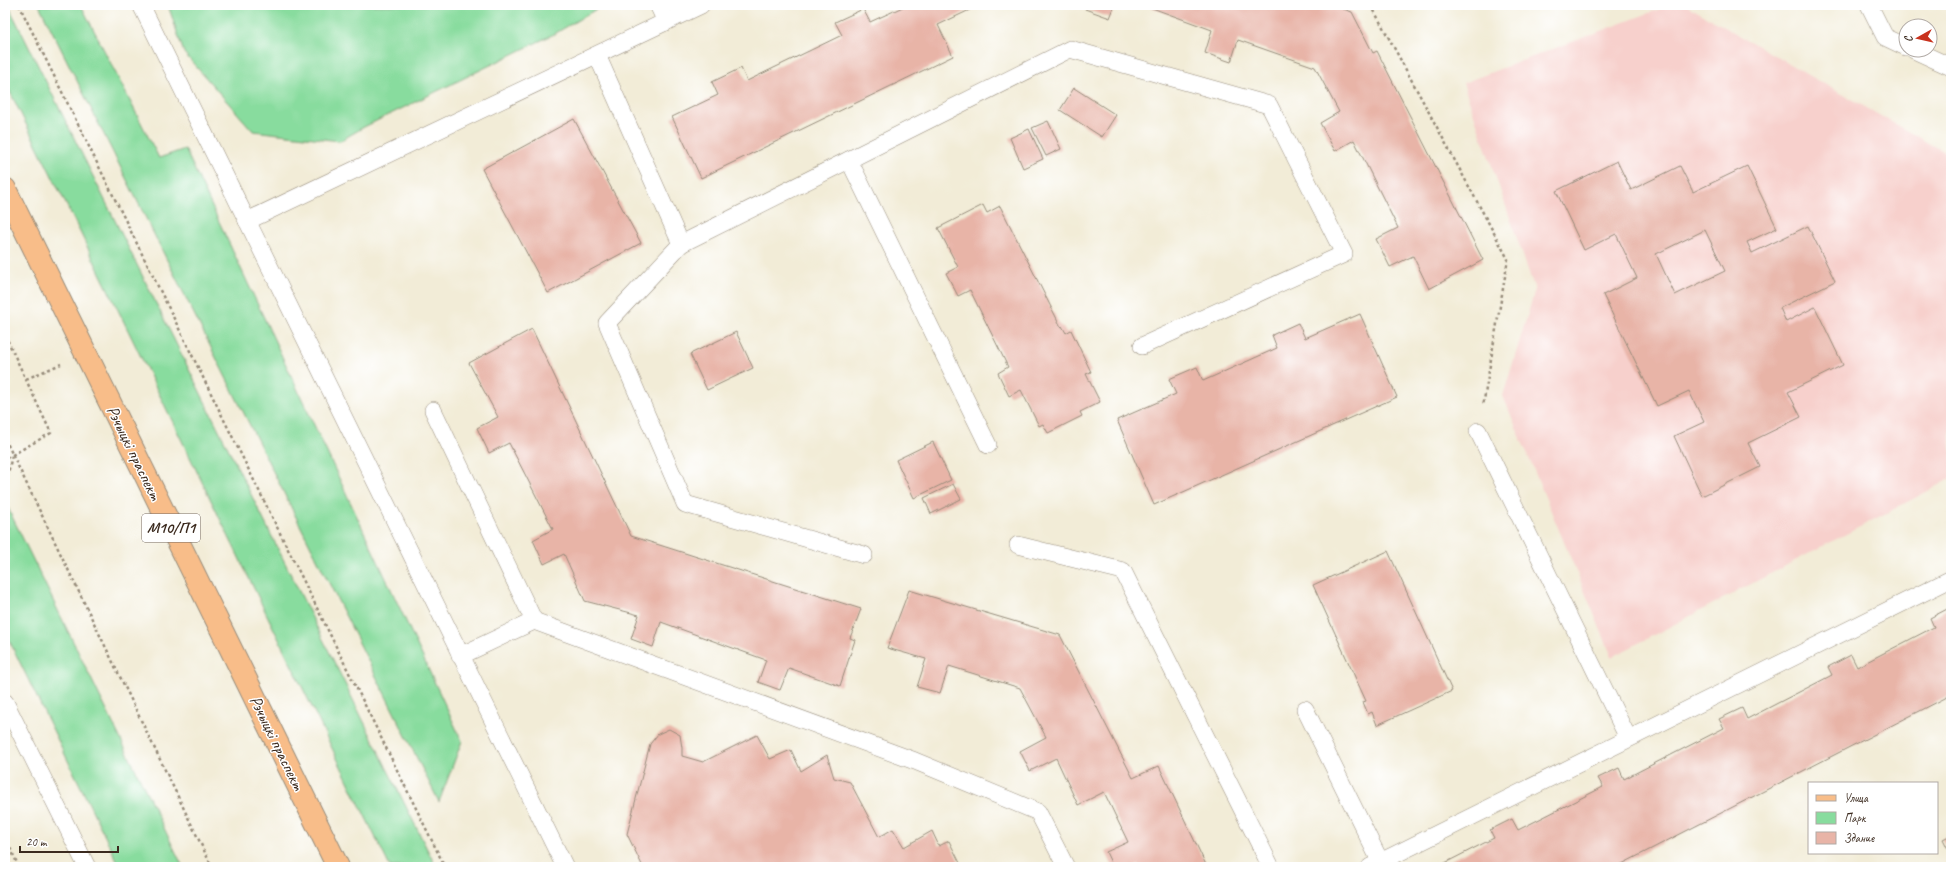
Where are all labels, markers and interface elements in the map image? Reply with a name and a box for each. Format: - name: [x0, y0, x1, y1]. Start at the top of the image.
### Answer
- north arrow: [1898, 18, 1938, 58]
- text: С: [1901, 34, 1915, 43]
- street label: Рэчыцкі праспект: [102, 402, 166, 504]
- road number: М10/П1: [142, 514, 200, 542]
- street label: Рэчыцкі праспект: [245, 692, 309, 794]
- legend: [1808, 782, 1938, 854]
- text: Улица: [1844, 790, 1869, 806]
- text: Парк: [1844, 810, 1867, 826]
- scale bar: [20, 828, 118, 854]
- text: Здание: [1844, 830, 1875, 846]
- text: 20 m: [26, 834, 48, 850]

